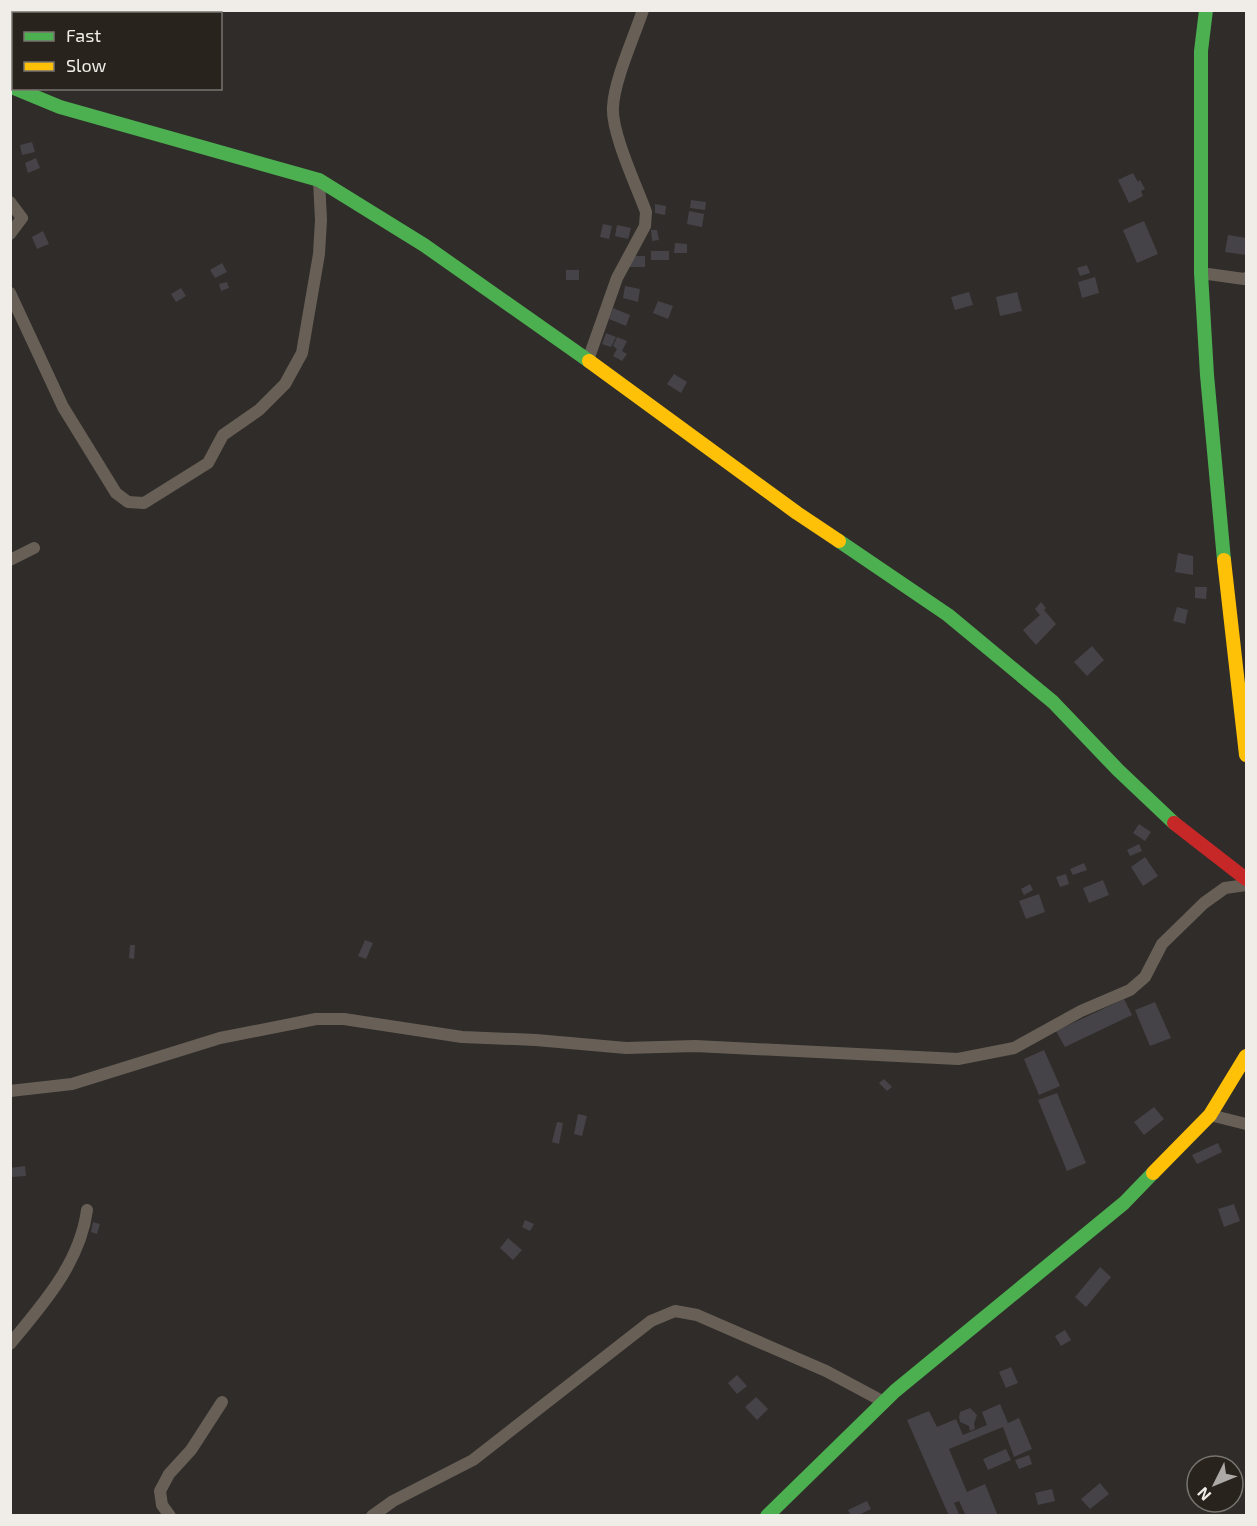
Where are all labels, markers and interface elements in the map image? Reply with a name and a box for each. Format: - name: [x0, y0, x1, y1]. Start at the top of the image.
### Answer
- legend: [12, 12, 222, 90]
- text: Fast: [66, 24, 101, 46]
- text: Slow: [66, 54, 107, 76]
- north arrow: [1185, 1454, 1245, 1514]
- text: N: [1193, 1484, 1215, 1505]

